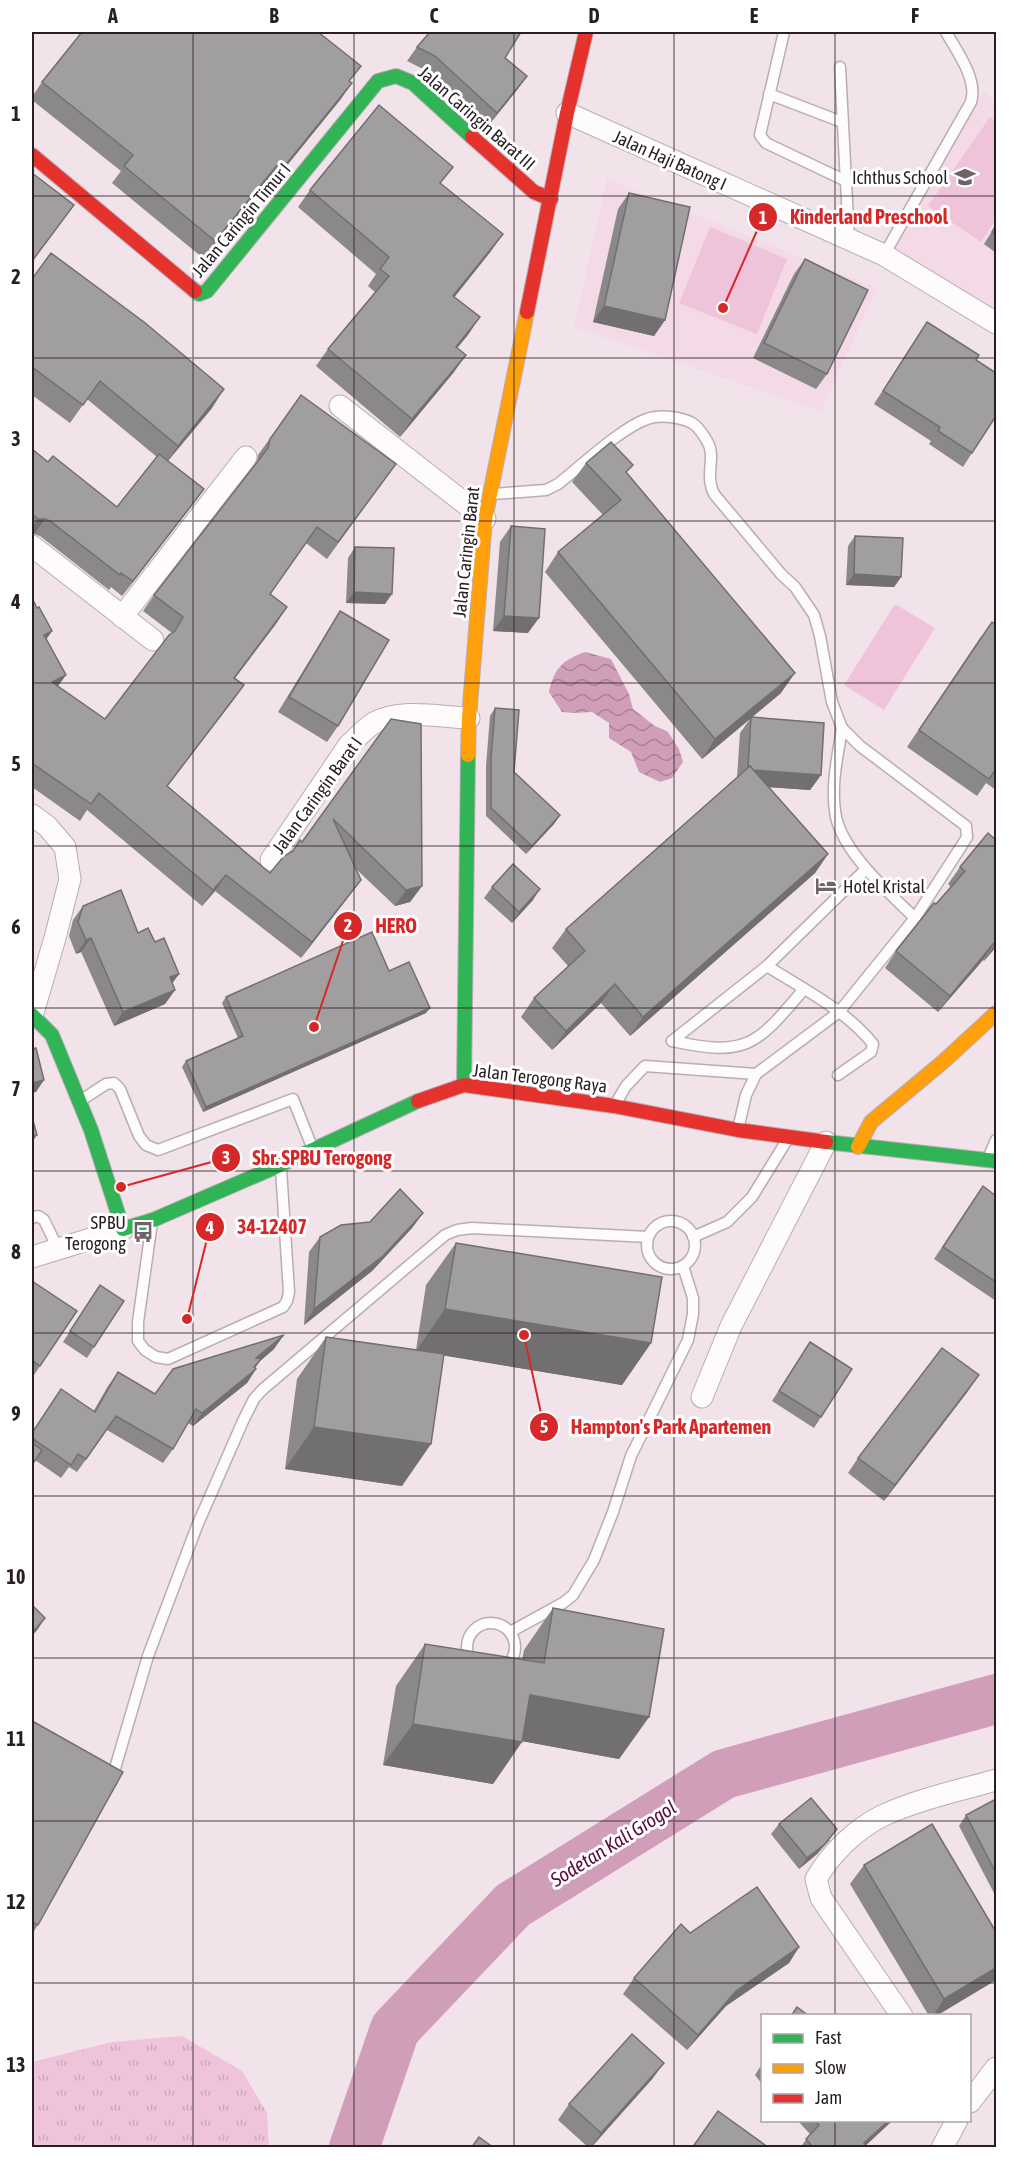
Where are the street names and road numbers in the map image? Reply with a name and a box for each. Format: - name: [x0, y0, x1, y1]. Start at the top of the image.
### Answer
- street label: Jalan Caringin Barat III: [414, 62, 540, 174]
- street label: Jalan Haji Batong I: [610, 126, 730, 194]
- street label: Jalan Caringin Timur I: [187, 159, 295, 281]
- street label: Jalan Caringin Barat: [449, 485, 483, 619]
- street label: Jalan Caringin Barat I: [268, 733, 366, 857]
- street label: Jalan Terogong Raya: [472, 1059, 608, 1097]

